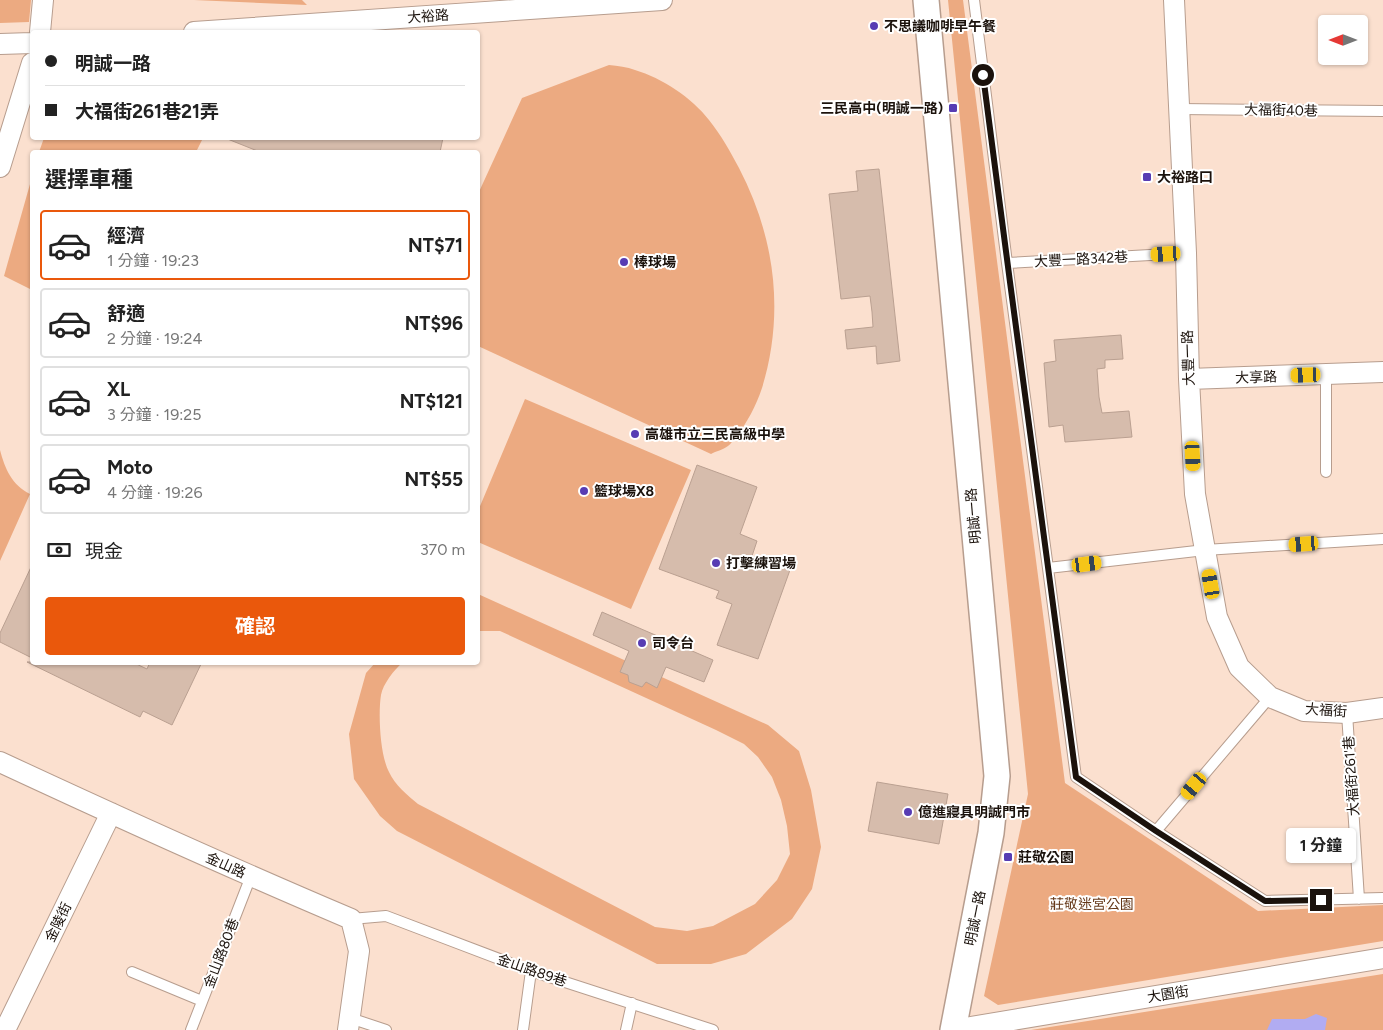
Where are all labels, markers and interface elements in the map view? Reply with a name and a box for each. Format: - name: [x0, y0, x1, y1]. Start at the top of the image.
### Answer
- street label: 大裕路: [406, 7, 450, 26]
- north arrow: [1318, 15, 1368, 65]
- map controls: [1318, 15, 1368, 65]
- place label: 不思議咖啡早午餐: [884, 18, 996, 35]
- marker: 不思議咖啡早午餐: [868, 20, 880, 32]
- text: 明誠一路: [75, 52, 151, 75]
- route start: [972, 64, 994, 86]
- text: 大福街261巷21弄: [75, 100, 219, 123]
- place label: 三民高中(明誠一路): [820, 100, 943, 117]
- street label: 大福街40巷: [1244, 101, 1318, 120]
- marker: 三民高中(明誠一路): [947, 102, 959, 114]
- text: 選擇車種: [45, 166, 133, 193]
- place label: 大裕路口: [1157, 169, 1213, 186]
- marker: 大裕路口: [1141, 171, 1153, 183]
- icon: car: [47, 223, 92, 268]
- text: 經濟: [107, 224, 145, 247]
- text: NT$71: [408, 234, 463, 257]
- car: [1150, 246, 1181, 262]
- street label: 大豐一路342巷: [1034, 249, 1128, 270]
- text: 1 分鐘 · 19:23: [107, 251, 199, 270]
- place label: 棒球場: [634, 254, 676, 271]
- marker: 棒球場: [618, 256, 630, 268]
- icon: car: [47, 301, 92, 346]
- text: 舒適: [107, 302, 145, 325]
- text: NT$96: [405, 312, 463, 335]
- text: 2 分鐘 · 19:24: [107, 329, 202, 348]
- street label: 大豐一路: [1179, 330, 1198, 386]
- car: [1290, 367, 1321, 383]
- street label: 大享路: [1235, 368, 1277, 387]
- text: XL: [107, 378, 130, 401]
- icon: car: [47, 379, 92, 424]
- text: NT$121: [400, 390, 463, 413]
- text: 3 分鐘 · 19:25: [107, 405, 201, 424]
- place label: 高雄市立三民高級中學: [645, 426, 785, 443]
- marker: 高雄市立三民高級中學: [629, 428, 641, 440]
- car: [1184, 441, 1201, 471]
- text: Moto: [107, 456, 153, 479]
- icon: car: [47, 457, 92, 502]
- text: NT$55: [405, 468, 463, 491]
- text: 4 分鐘 · 19:26: [107, 483, 203, 502]
- place label: 籃球場X8: [594, 483, 654, 500]
- marker: 籃球場X8: [578, 485, 590, 497]
- street label: 明誠一路: [963, 487, 984, 545]
- car: [1288, 535, 1319, 553]
- icon: cash: [45, 536, 73, 564]
- text: 現金: [85, 540, 123, 563]
- text: 370 m: [420, 540, 465, 559]
- place label: 打擊練習場: [726, 555, 796, 572]
- car: [1071, 555, 1102, 573]
- marker: 打擊練習場: [710, 557, 722, 569]
- car: [1201, 568, 1220, 600]
- button: 確認: [45, 597, 465, 655]
- place label: 司令台: [652, 635, 694, 652]
- marker: 司令台: [636, 637, 648, 649]
- street label: 大福街: [1304, 701, 1348, 720]
- street label: 大福街261'巷: [1340, 735, 1363, 817]
- car: [1178, 770, 1209, 802]
- place label: 億進寢具明誠門市: [918, 804, 1030, 821]
- marker: 億進寢具明誠門市: [902, 806, 914, 818]
- callout: 1 分鐘: [1286, 828, 1356, 862]
- text: 1 分鐘: [1300, 836, 1342, 855]
- street label: 金山路: [203, 849, 248, 882]
- place label: 莊敬公園: [1018, 849, 1074, 866]
- marker: 莊敬公園: [1002, 851, 1014, 863]
- street label: 明誠一路: [962, 889, 989, 947]
- route end: [1310, 889, 1332, 911]
- park label: 莊敬迷宮公園: [1050, 896, 1134, 913]
- street label: 金陵街: [42, 900, 75, 945]
- street label: 金山路80巷: [200, 916, 243, 991]
- street label: 金山路89巷: [495, 951, 569, 990]
- street label: 大園街: [1146, 983, 1190, 1006]

